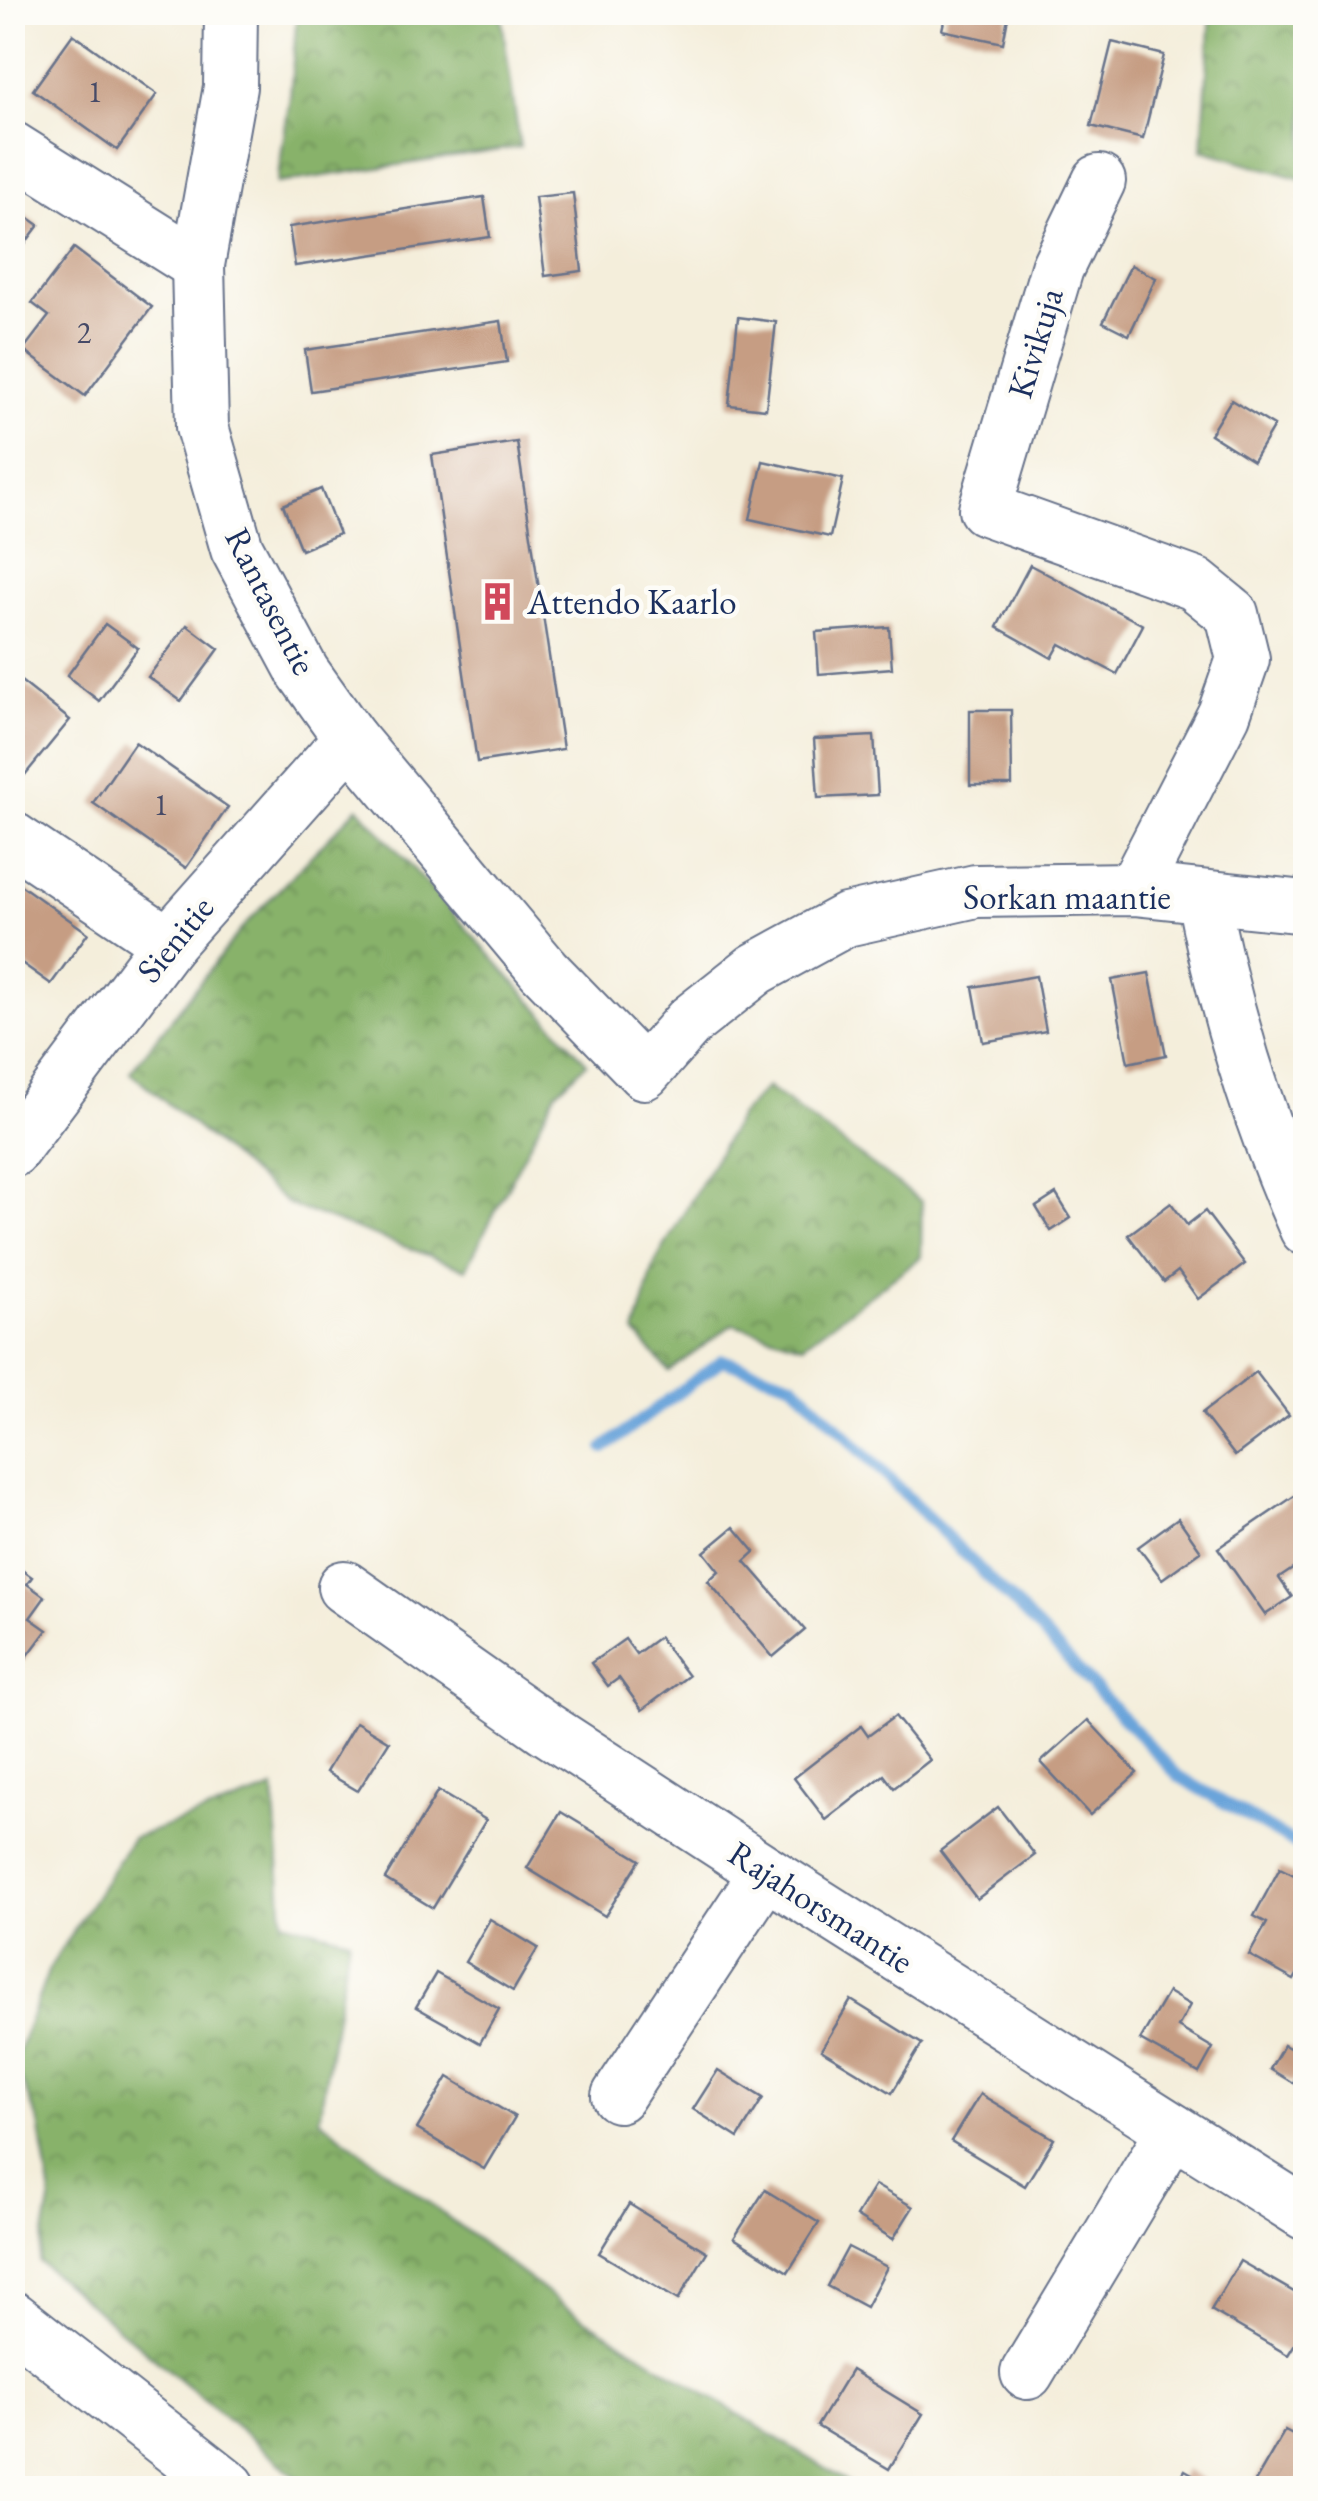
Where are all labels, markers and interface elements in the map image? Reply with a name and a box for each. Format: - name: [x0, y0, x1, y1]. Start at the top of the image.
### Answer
- house number: 1: [88, 72, 102, 111]
- street label: Kivikuja: [996, 282, 1073, 403]
- house number: 2: [77, 313, 92, 352]
- street label: Rantasentie: [215, 520, 328, 682]
- place label: Attendo Kaarlo: [526, 579, 737, 624]
- building icon: Attendo Kaarlo: [476, 581, 518, 623]
- house number: 1: [154, 785, 168, 824]
- street label: Sorkan maantie: [963, 874, 1171, 919]
- street label: Sienitie: [126, 886, 223, 991]
- street label: Rajahorsmantie: [720, 1830, 922, 1983]

